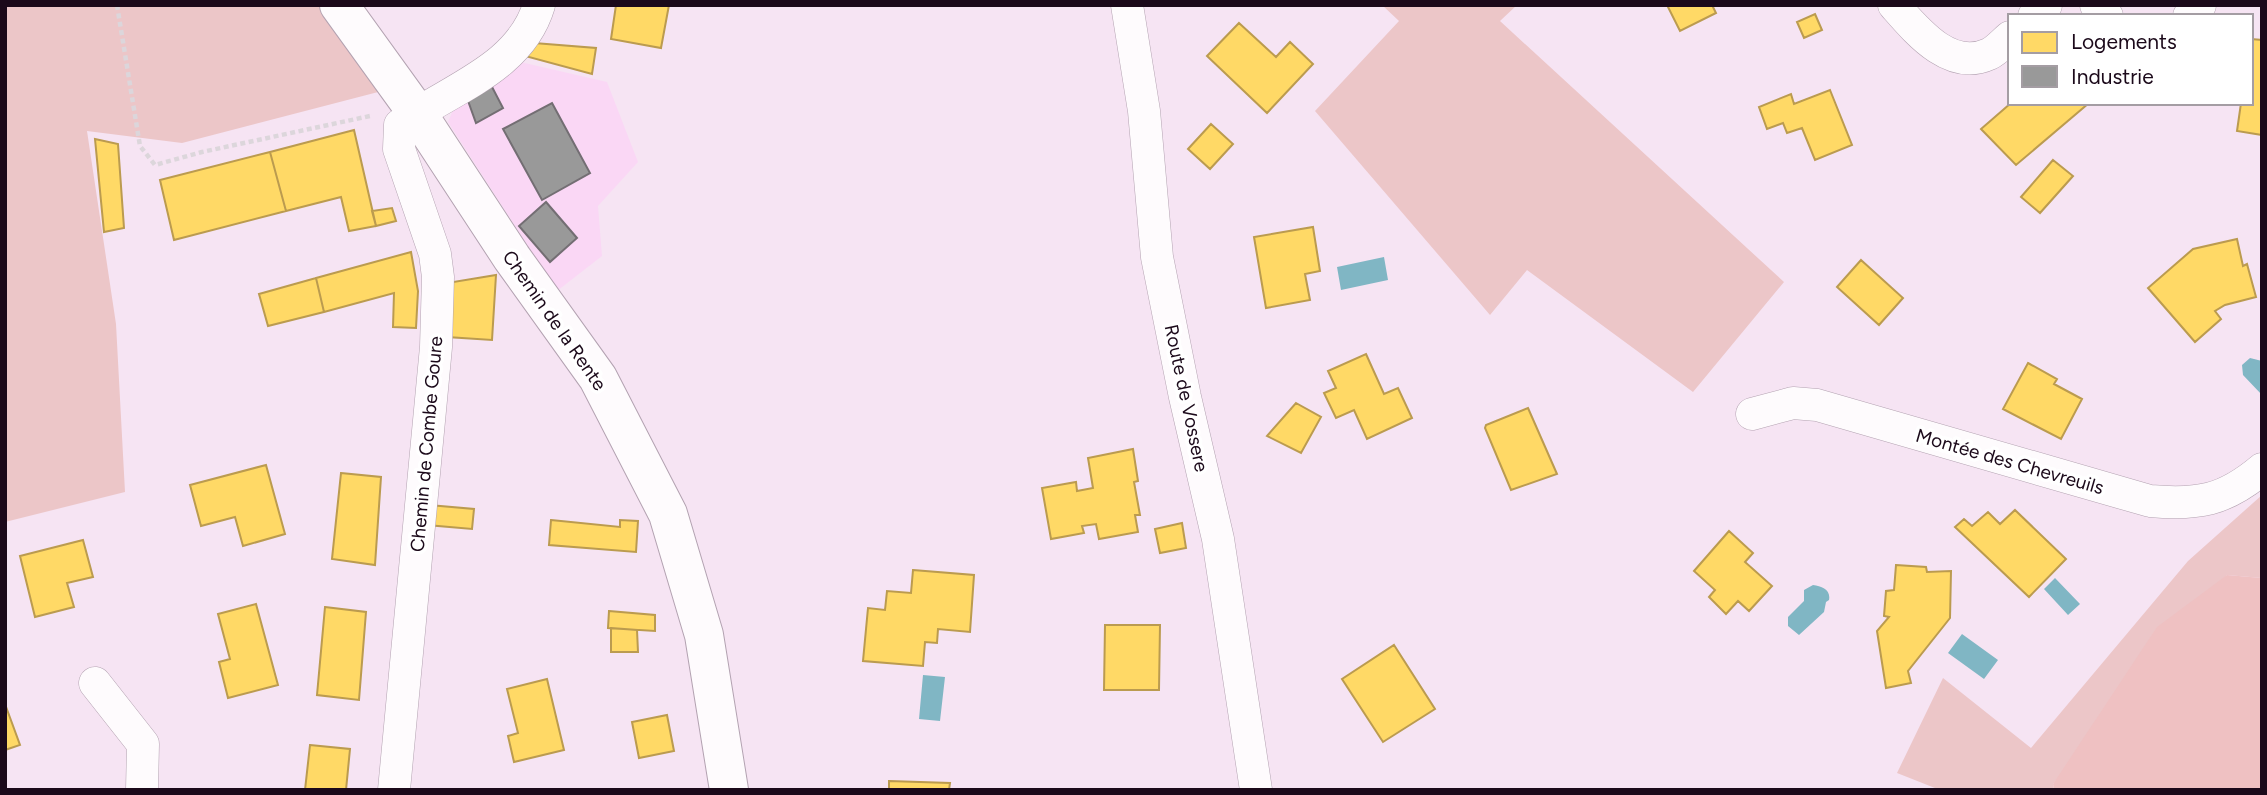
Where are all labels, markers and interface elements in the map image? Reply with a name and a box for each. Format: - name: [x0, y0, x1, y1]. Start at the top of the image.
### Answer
- legend: [2008, 14, 2253, 105]
- text: Logements: [2071, 29, 2177, 54]
- text: Industrie: [2071, 64, 2154, 89]
- street label: Chemin de la Rente: [498, 246, 612, 395]
- street label: Route de Vossere: [1160, 322, 1213, 474]
- street label: Chemin de Combe Goure: [406, 335, 447, 553]
- street label: Montée des Chevreuils: [1913, 424, 2107, 499]

